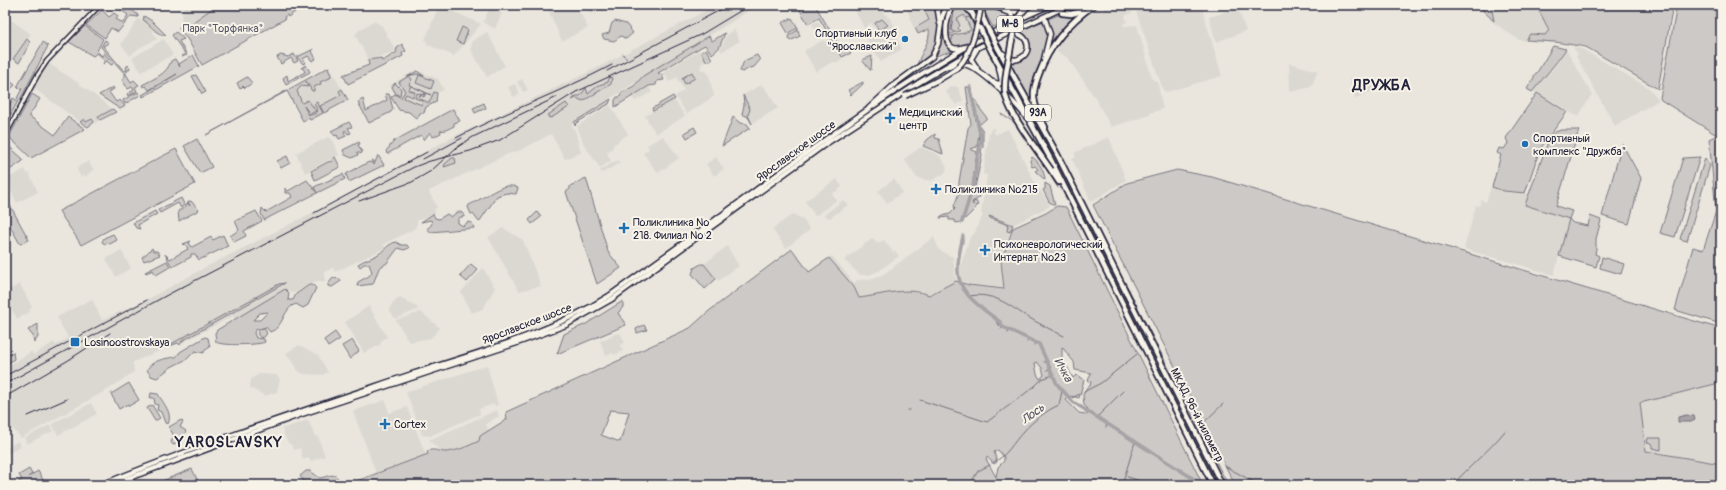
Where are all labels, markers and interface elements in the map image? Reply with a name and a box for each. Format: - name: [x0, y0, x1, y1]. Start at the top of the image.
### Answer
- road number: М-8: [997, 16, 1023, 32]
- park label: Парк "Торфянка": [183, 22, 263, 35]
- place label: Спортивный клуб "Ярославский": [815, 27, 898, 53]
- marker: Спортивный клуб "Ярославский": [900, 34, 910, 44]
- district label: ДРУЖБА: [1351, 76, 1412, 95]
- road number: 93A: [1025, 105, 1051, 121]
- place label: Медицинский центр: [899, 106, 963, 132]
- marker: Медицинский центр: [884, 112, 896, 124]
- street label: Ярославское шоссе: [754, 118, 839, 184]
- place label: Спортивный комплекс "Дружба": [1533, 132, 1626, 158]
- marker: Спортивный комплекс "Дружба": [1520, 139, 1530, 149]
- marker: Поликлиника №215: [930, 183, 942, 195]
- place label: Поликлиника №215: [945, 183, 1038, 196]
- place label: Поликлиника № 218. Филиал № 2: [633, 216, 712, 242]
- marker: Поликлиника № 218. Филиал № 2: [618, 222, 630, 234]
- place label: Психоневрологический Интернат №23: [994, 238, 1103, 264]
- marker: Психоневрологический Интернат №23: [979, 244, 991, 256]
- street label: Ярославское шоссе: [480, 301, 574, 347]
- marker: Losinoostrovskaya: [69, 336, 81, 348]
- place label: Losinoostrovskaya: [84, 336, 169, 349]
- water label: Ичка: [1050, 355, 1076, 386]
- street label: МКАД, 96-й километр: [1168, 366, 1226, 464]
- water label: Лось: [1018, 400, 1048, 428]
- marker: Cortex: [379, 418, 391, 430]
- place label: Cortex: [394, 418, 426, 431]
- district label: YAROSLAVSKY: [174, 433, 283, 452]

